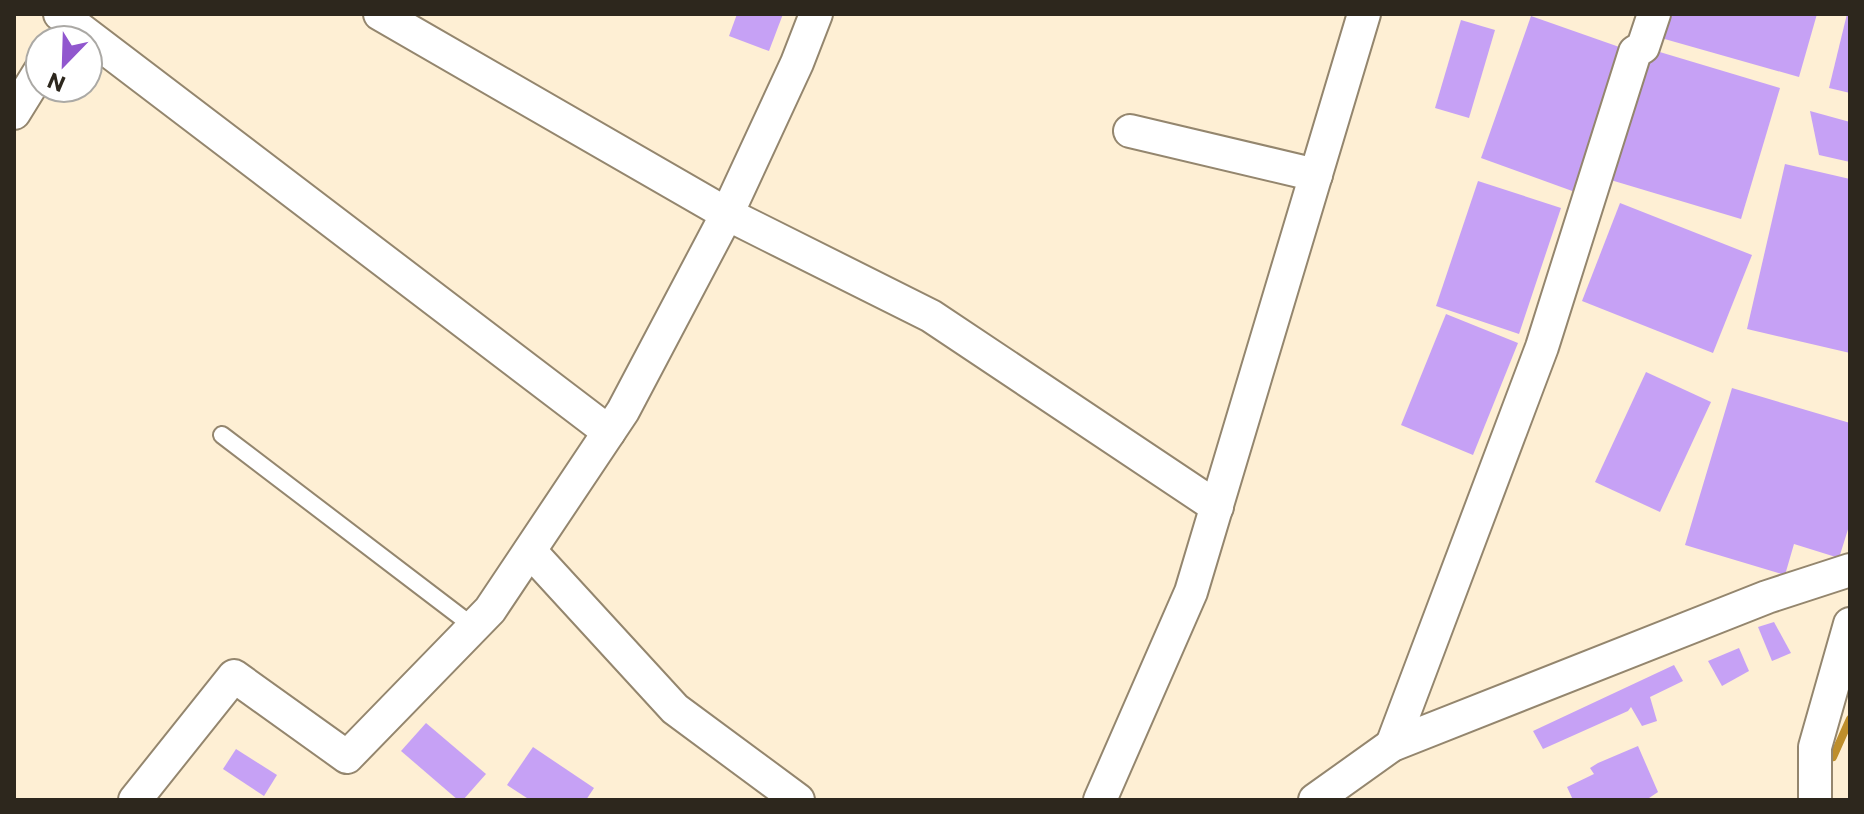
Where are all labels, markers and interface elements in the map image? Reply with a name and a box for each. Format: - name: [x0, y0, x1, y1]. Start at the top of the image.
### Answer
- north arrow: [24, 24, 104, 104]
- text: N: [43, 67, 69, 99]

